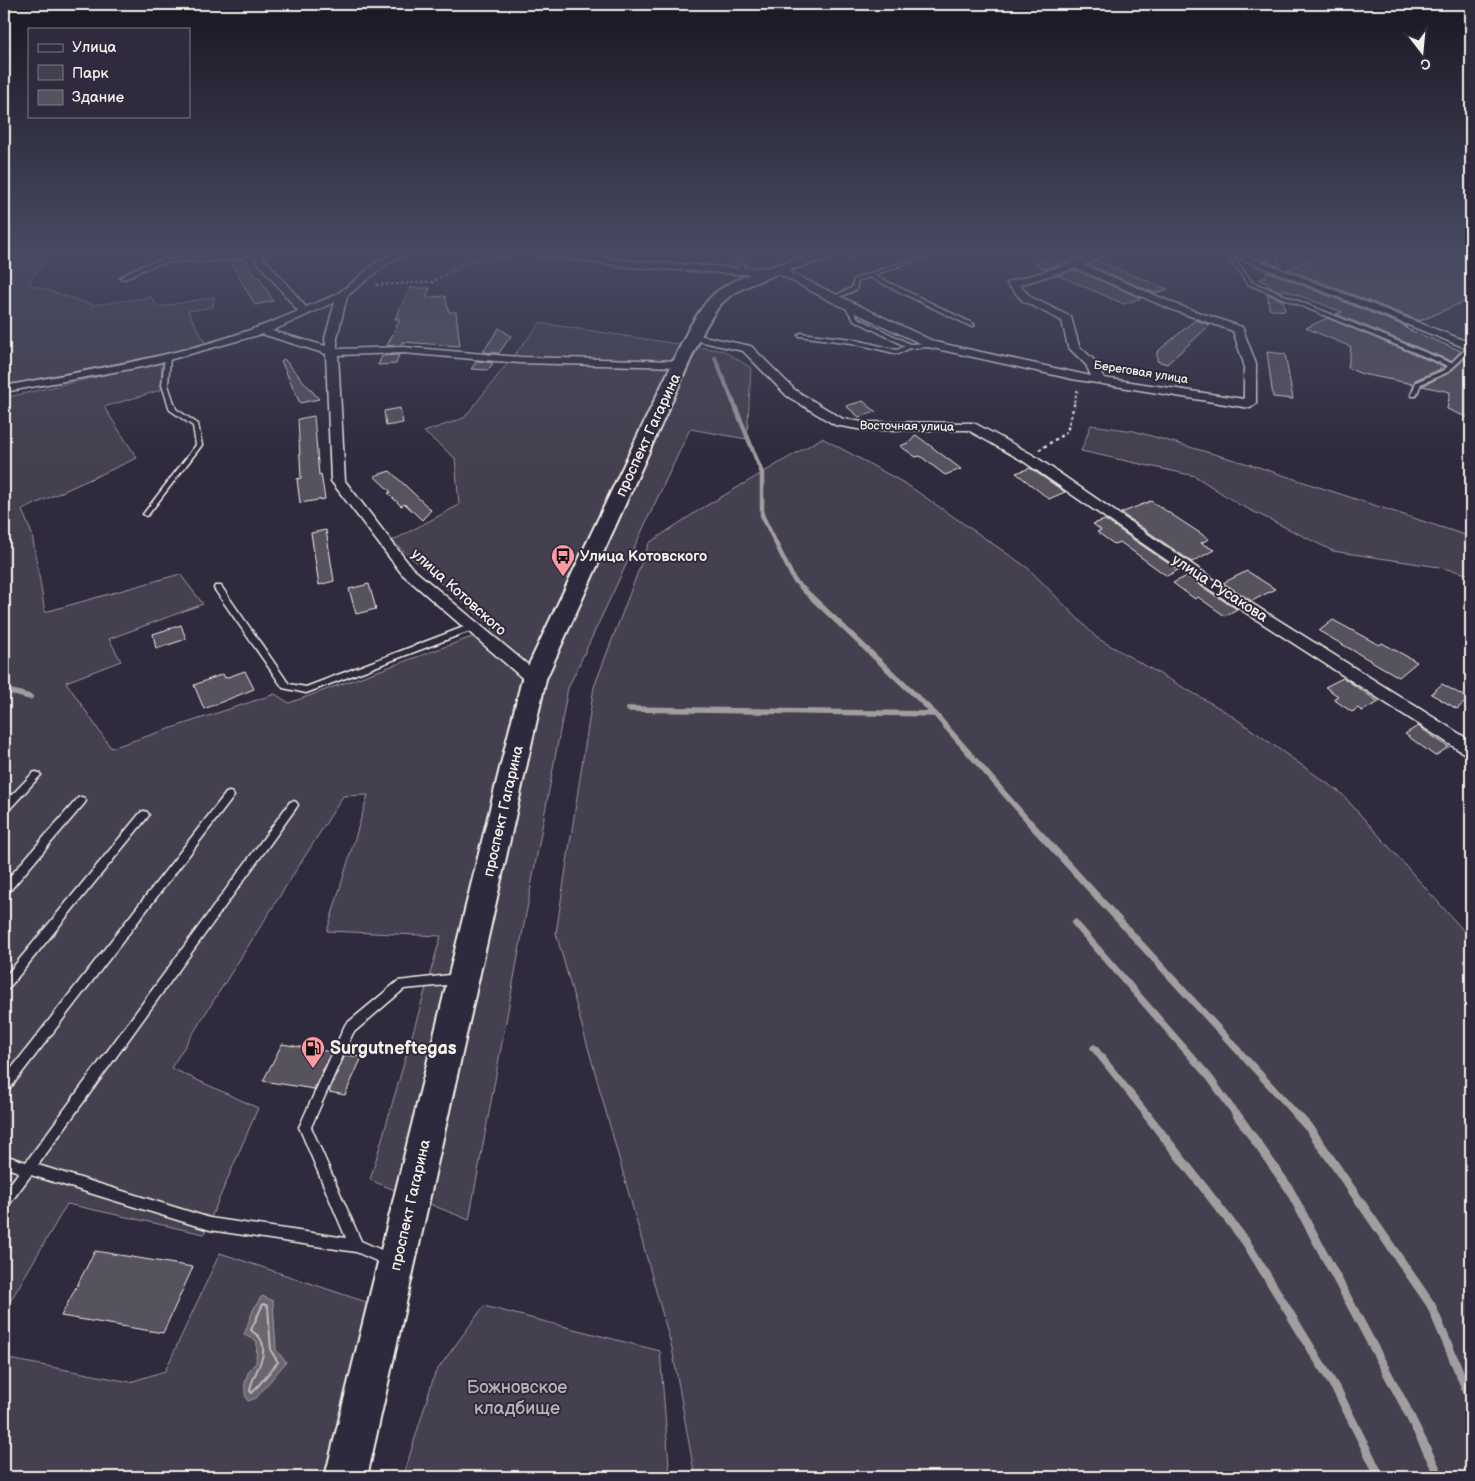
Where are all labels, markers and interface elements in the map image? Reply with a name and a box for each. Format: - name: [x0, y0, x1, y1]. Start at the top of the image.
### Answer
- legend: [28, 28, 190, 118]
- north arrow: [1398, 28, 1448, 78]
- text: Улица: [72, 38, 117, 57]
- text: С: [1418, 55, 1432, 74]
- text: Парк: [72, 64, 109, 83]
- text: Здание: [72, 88, 124, 107]
- street label: Береговая улица: [1093, 358, 1189, 387]
- street label: проспект Гагарина: [612, 370, 685, 500]
- street label: Восточная улица: [860, 418, 954, 435]
- bus stop icon: Улица Котовского: [550, 543, 576, 577]
- street label: улица Котовского: [407, 545, 510, 640]
- place label: Улица Котовского: [580, 547, 707, 566]
- street label: улица Русакова: [1168, 550, 1271, 627]
- street label: проспект Гагарина: [479, 744, 528, 879]
- fuel station icon: Surgutneftegas: [300, 1035, 326, 1069]
- place label: Surgutneftegas: [330, 1038, 457, 1059]
- street label: проспект Гагарина: [386, 1138, 435, 1273]
- park label: Божновское кладбище: [467, 1377, 567, 1419]

